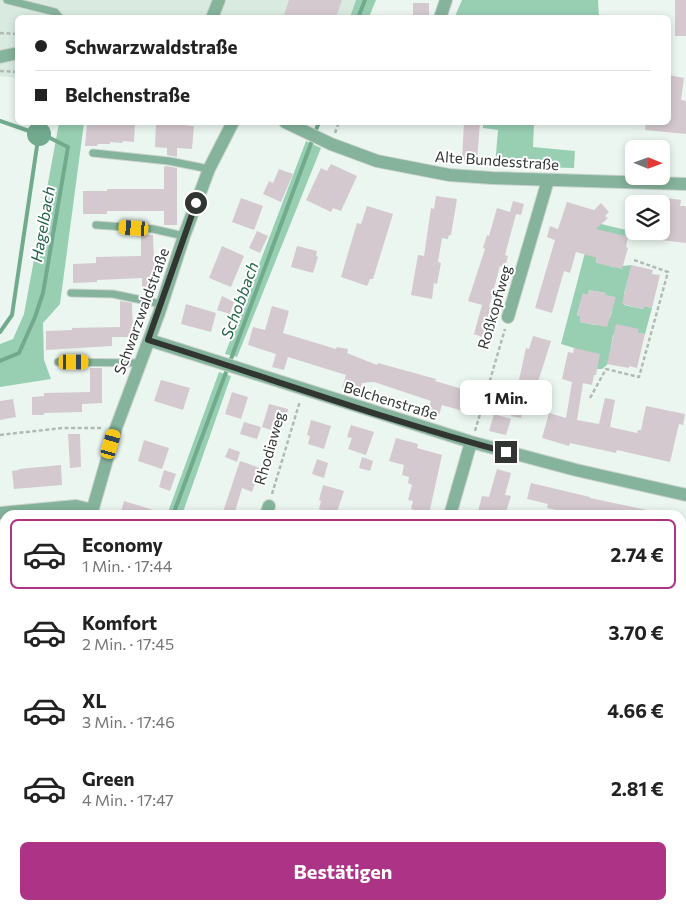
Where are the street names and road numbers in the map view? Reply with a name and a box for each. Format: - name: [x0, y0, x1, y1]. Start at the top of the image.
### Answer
- street label: Alte Bundesstraße: [434, 147, 560, 173]
- street label: Schwarzwaldstraße: [110, 245, 172, 377]
- street label: Roßkopfweg: [473, 263, 515, 351]
- street label: Belchenstraße: [342, 377, 440, 423]
- street label: Rhodiaweg: [250, 409, 288, 487]

